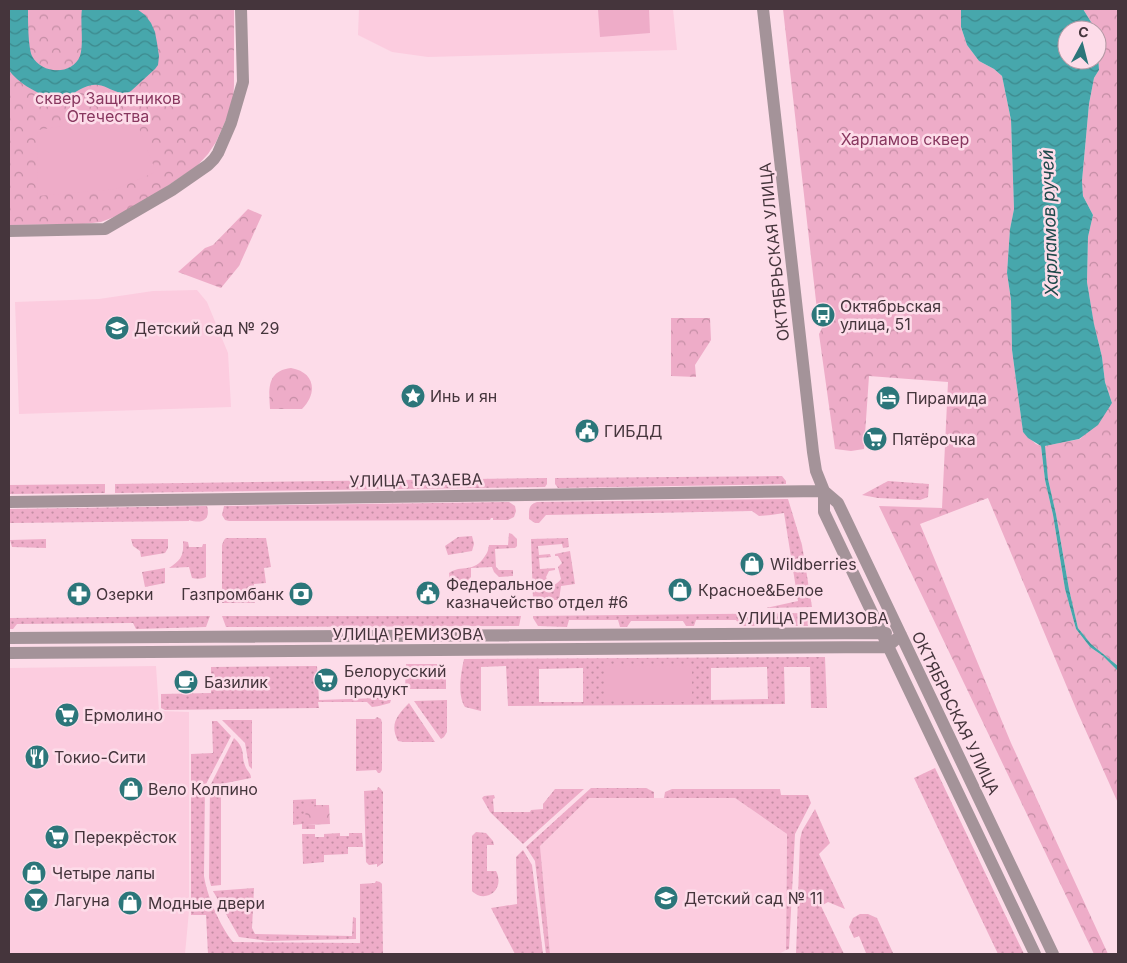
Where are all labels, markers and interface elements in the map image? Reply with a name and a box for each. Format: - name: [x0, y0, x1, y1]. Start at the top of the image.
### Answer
- north arrow: [1057, 20, 1107, 70]
- text: С: [1077, 23, 1090, 41]
- park label: сквер Защитников Отечества: [35, 88, 181, 126]
- park label: Харламов сквер: [841, 129, 969, 149]
- water label: Харламов ручей: [1036, 149, 1062, 298]
- street label: ОКТЯБРЬСКАЯ УЛИЦА: [755, 162, 793, 342]
- place label: Октябрьская улица, 51: [840, 296, 941, 334]
- bus stop icon: Октябрьская улица, 51: [810, 302, 836, 328]
- school or university icon: Детский сад № 29: [104, 315, 130, 341]
- place label: Детский сад № 29: [134, 318, 279, 338]
- place icon: Инь и ян: [400, 383, 426, 409]
- hotel icon: Пирамида: [875, 385, 901, 411]
- place label: Инь и ян: [430, 386, 497, 406]
- place label: Пирамида: [906, 388, 987, 408]
- public building icon: ГИБДД: [574, 418, 600, 444]
- place label: ГИБДД: [604, 421, 662, 441]
- supermarket icon: Пятёрочка: [862, 426, 888, 452]
- place label: Пятёрочка: [892, 429, 976, 449]
- street label: УЛИЦА ТАЗАЕВА: [349, 469, 483, 491]
- shop icon: Wildberries: [739, 551, 765, 577]
- place label: Wildberries: [770, 554, 857, 574]
- place label: Федеральное казначейство отдел #6: [446, 574, 628, 612]
- shop icon: Красное&Белое: [667, 577, 693, 603]
- public building icon: Федеральное казначейство отдел #6: [415, 580, 441, 606]
- place label: Красное&Белое: [698, 580, 823, 600]
- pharmacy icon: Озерки: [66, 581, 92, 607]
- bank icon: Газпромбанк: [288, 581, 314, 607]
- place label: Озерки: [96, 584, 153, 604]
- place label: Газпромбанк: [181, 584, 284, 604]
- street label: УЛИЦА РЕМИЗОВА: [737, 608, 889, 628]
- street label: УЛИЦА РЕМИЗОВА: [332, 624, 484, 644]
- street label: ОКТЯБРЬСКАЯ УЛИЦА: [908, 628, 1004, 798]
- place label: Белорусский продукт: [344, 661, 447, 699]
- supermarket icon: Белорусский продукт: [313, 667, 339, 693]
- cafe icon: Базилик: [173, 669, 199, 695]
- place label: Базилик: [204, 672, 268, 692]
- supermarket icon: Ермолино: [54, 702, 80, 728]
- place label: Ермолино: [84, 705, 163, 725]
- restaurant icon: Токио-Сити: [24, 744, 50, 770]
- place label: Токио-Сити: [54, 747, 146, 767]
- shop icon: Вело Колпино: [118, 776, 144, 802]
- place label: Вело Колпино: [148, 779, 258, 799]
- supermarket icon: Перекрёсток: [44, 824, 70, 850]
- place label: Перекрёсток: [74, 827, 177, 847]
- shop icon: Четыре лапы: [21, 860, 47, 886]
- place label: Четыре лапы: [52, 863, 155, 883]
- school or university icon: Детский сад № 11: [653, 885, 679, 911]
- bar icon: Лагуна: [23, 887, 49, 913]
- place label: Детский сад № 11: [684, 888, 823, 908]
- place label: Лагуна: [54, 890, 110, 910]
- shop icon: Модные двери: [117, 890, 143, 916]
- place label: Модные двери: [148, 893, 265, 913]

